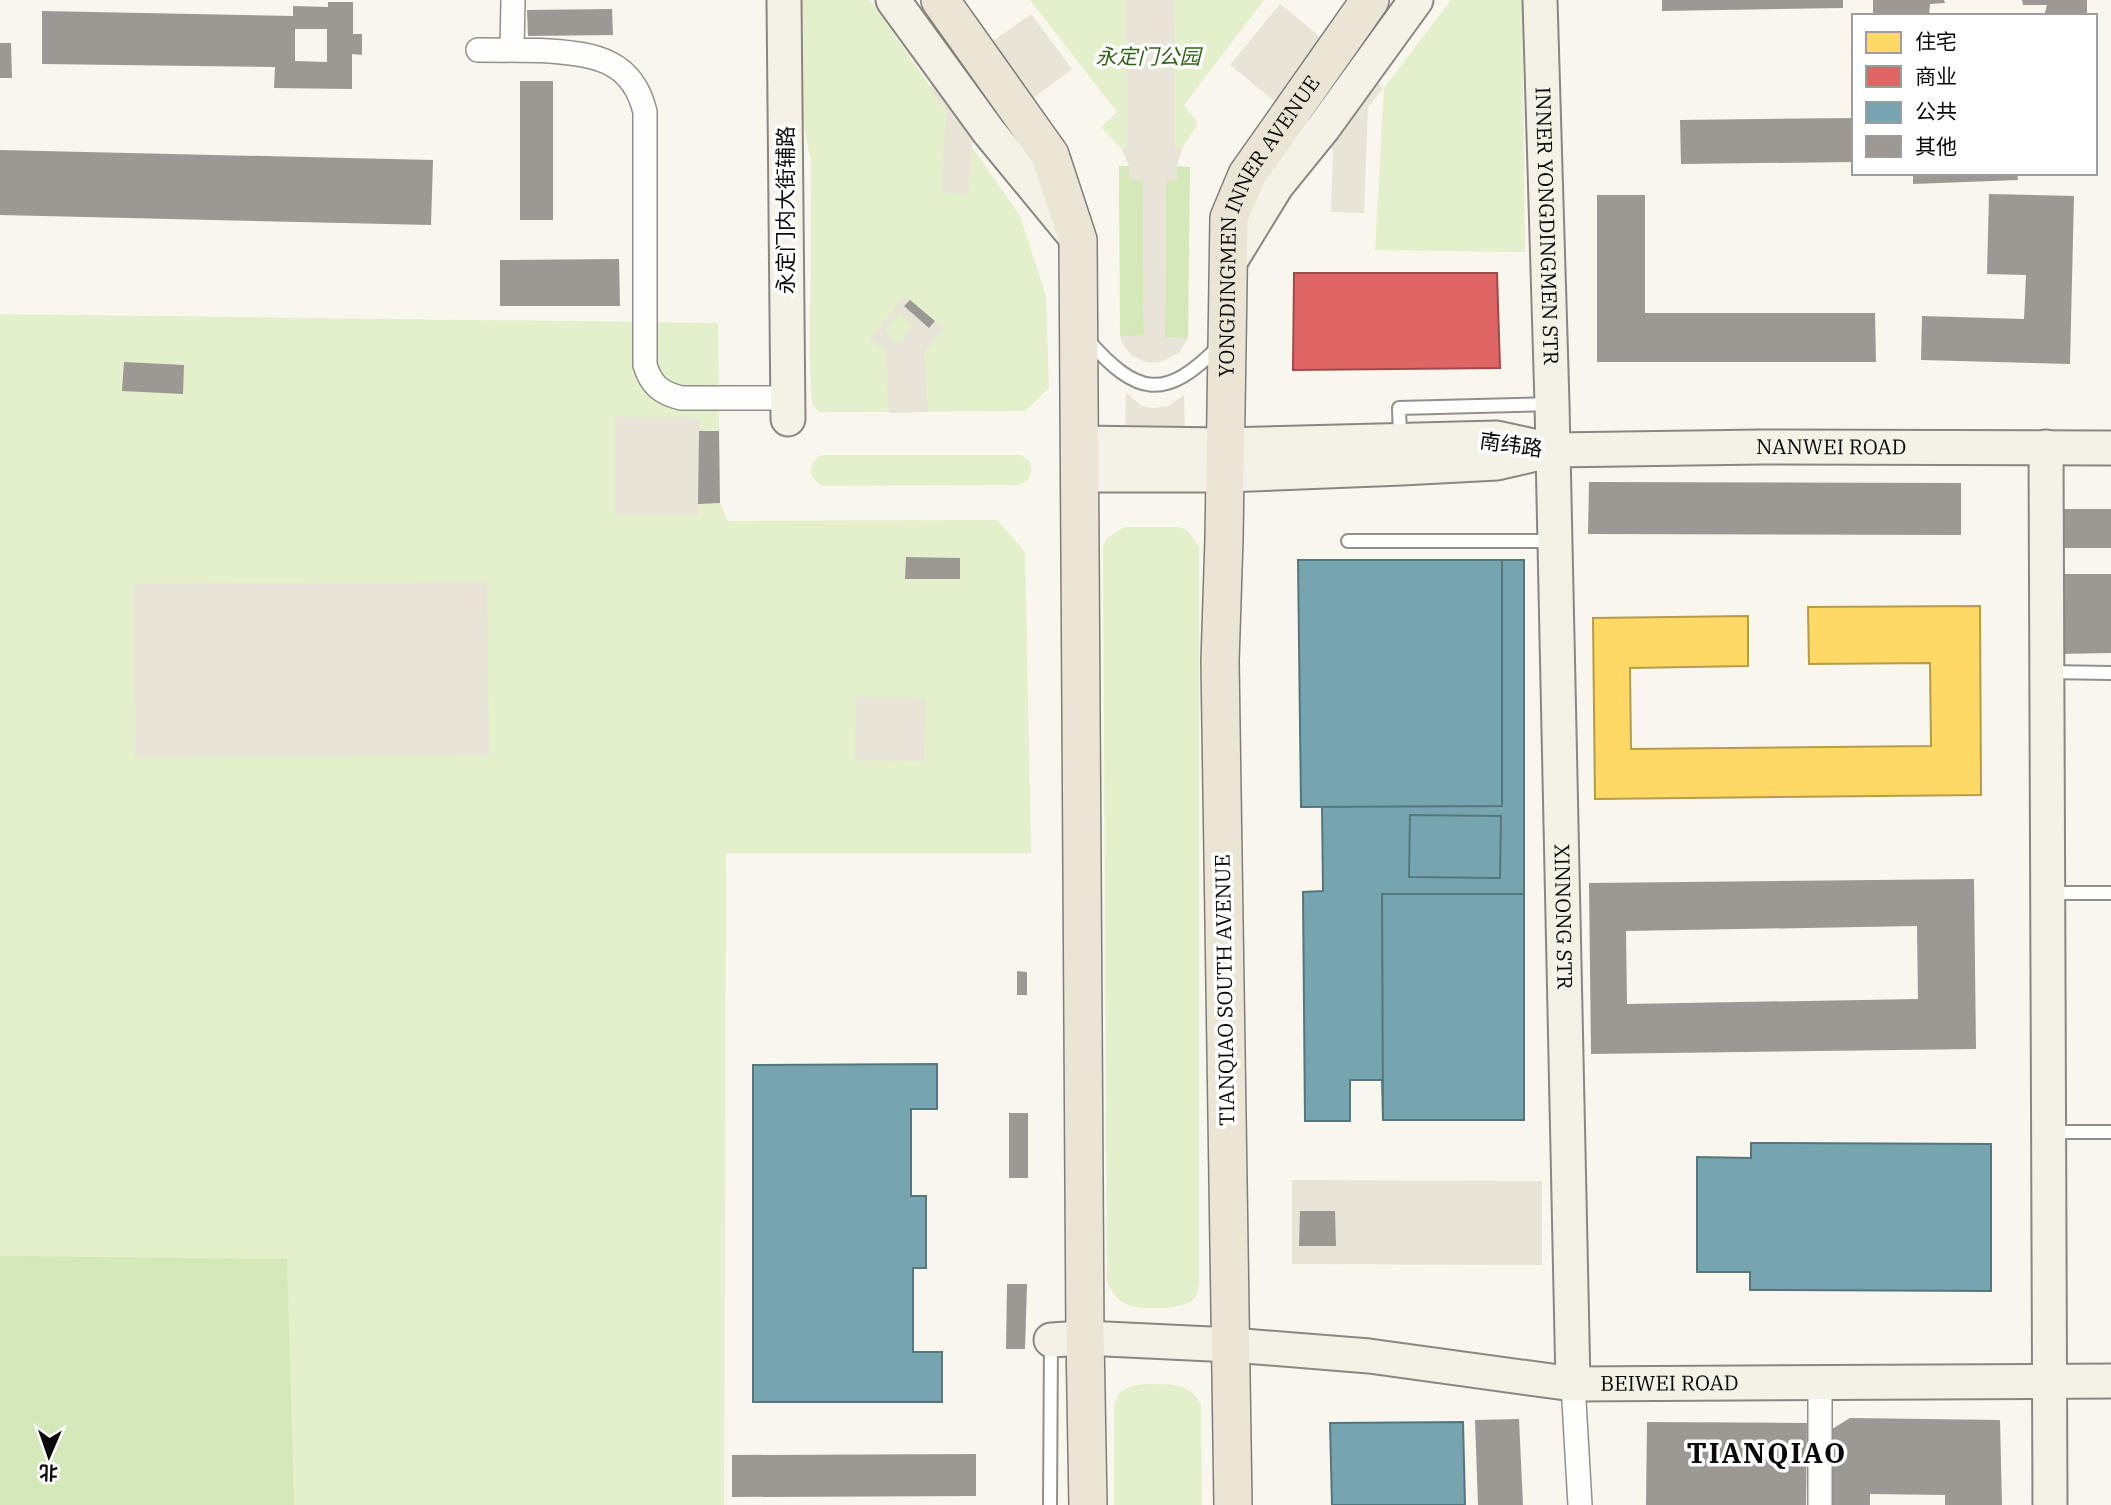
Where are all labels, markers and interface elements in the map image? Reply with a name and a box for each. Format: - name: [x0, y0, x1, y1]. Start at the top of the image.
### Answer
- legend: [1852, 14, 2097, 175]
- text: 住宅: [1915, 27, 1957, 55]
- park label: 永定门公园: [1096, 42, 1203, 70]
- text: 商业: [1915, 62, 1957, 90]
- street label: YONGDINGMEN INNER AVENUE: [1212, 70, 1326, 378]
- street label: INNER YONGDINGMEN STR: [1530, 86, 1566, 365]
- text: 公共: [1915, 97, 1957, 125]
- street label: 永定门内大街辅路: [771, 126, 799, 294]
- text: 其他: [1915, 132, 1957, 160]
- street label: 南纬路: [1478, 426, 1544, 462]
- street label: NANWEI ROAD: [1756, 432, 1907, 460]
- street label: XINNONG STR: [1548, 844, 1580, 990]
- street label: TIANQIAO SOUTH AVENUE: [1208, 854, 1240, 1126]
- street label: BEIWEI ROAD: [1600, 1368, 1739, 1397]
- north arrow: [14, 1421, 84, 1491]
- district label: TIANQIAO: [1687, 1434, 1847, 1471]
- text: 北: [38, 1461, 58, 1485]

